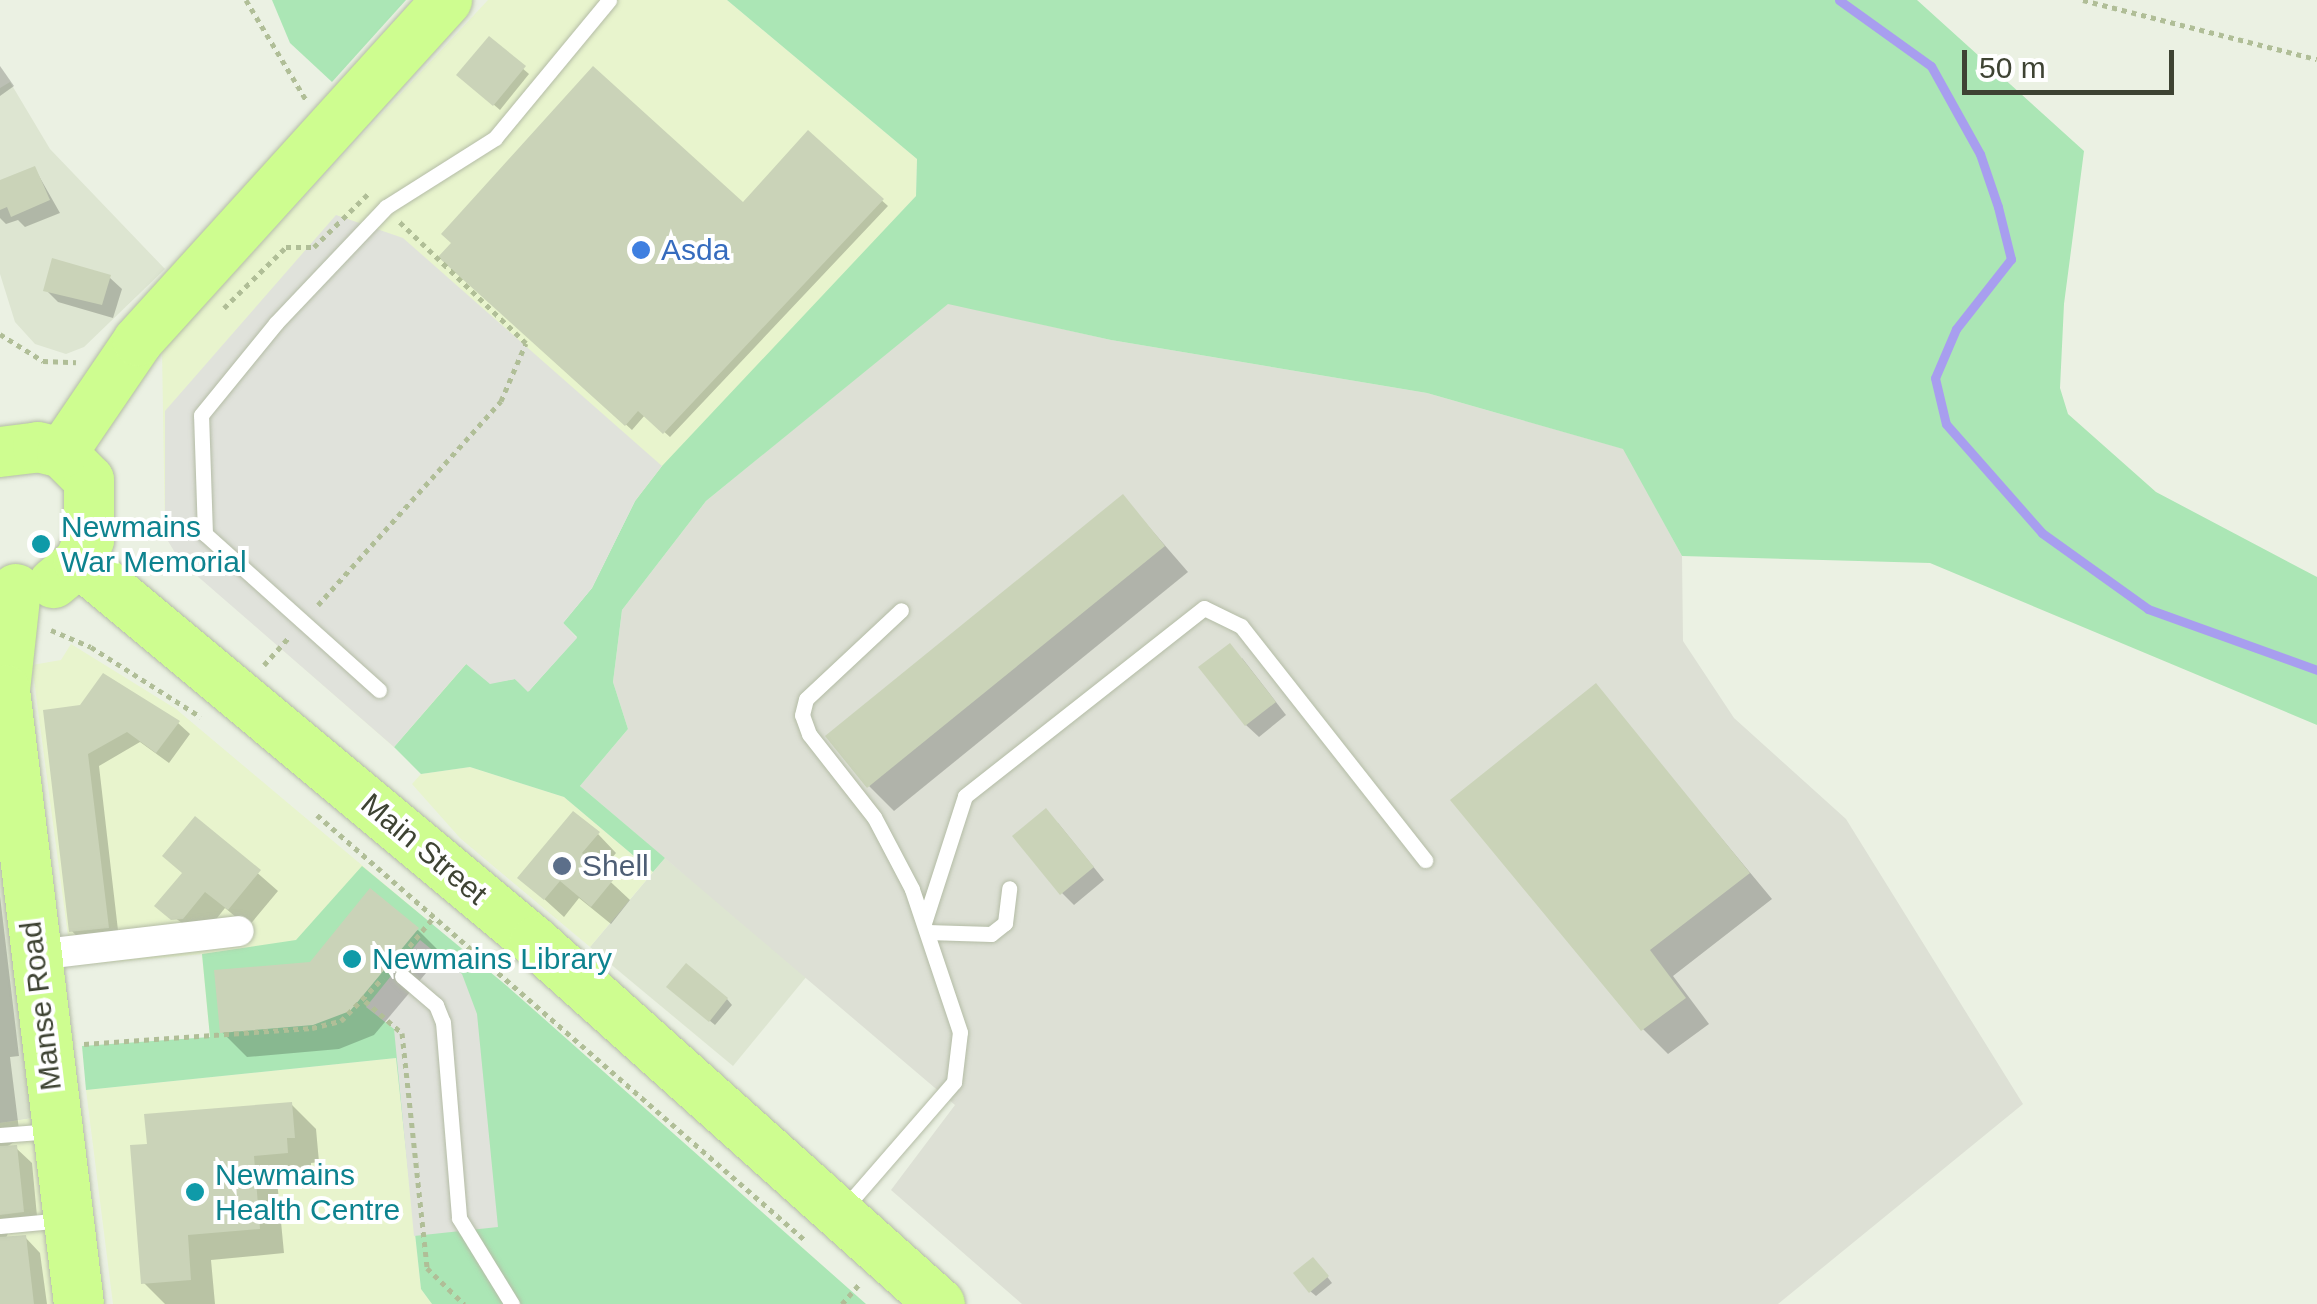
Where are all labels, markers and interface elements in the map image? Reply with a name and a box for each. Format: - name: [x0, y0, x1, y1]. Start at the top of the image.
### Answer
- scale bar: [1967, 30, 2180, 92]
- text: 50 m: [1979, 51, 2046, 84]
- place label: Asda: [661, 232, 729, 268]
- marker: Asda: [630, 239, 652, 261]
- place label: Newmains War Memorial: [61, 509, 247, 580]
- marker: Newmains War Memorial: [30, 533, 52, 555]
- street label: Main Street: [354, 786, 494, 912]
- place label: Shell: [582, 848, 649, 884]
- marker: Shell: [551, 855, 573, 877]
- street label: Manse Road: [13, 919, 69, 1093]
- place label: Newmains Library: [372, 941, 612, 977]
- marker: Newmains Library: [341, 948, 363, 970]
- place label: Newmains Health Centre: [215, 1157, 400, 1228]
- marker: Newmains Health Centre: [184, 1181, 206, 1203]

